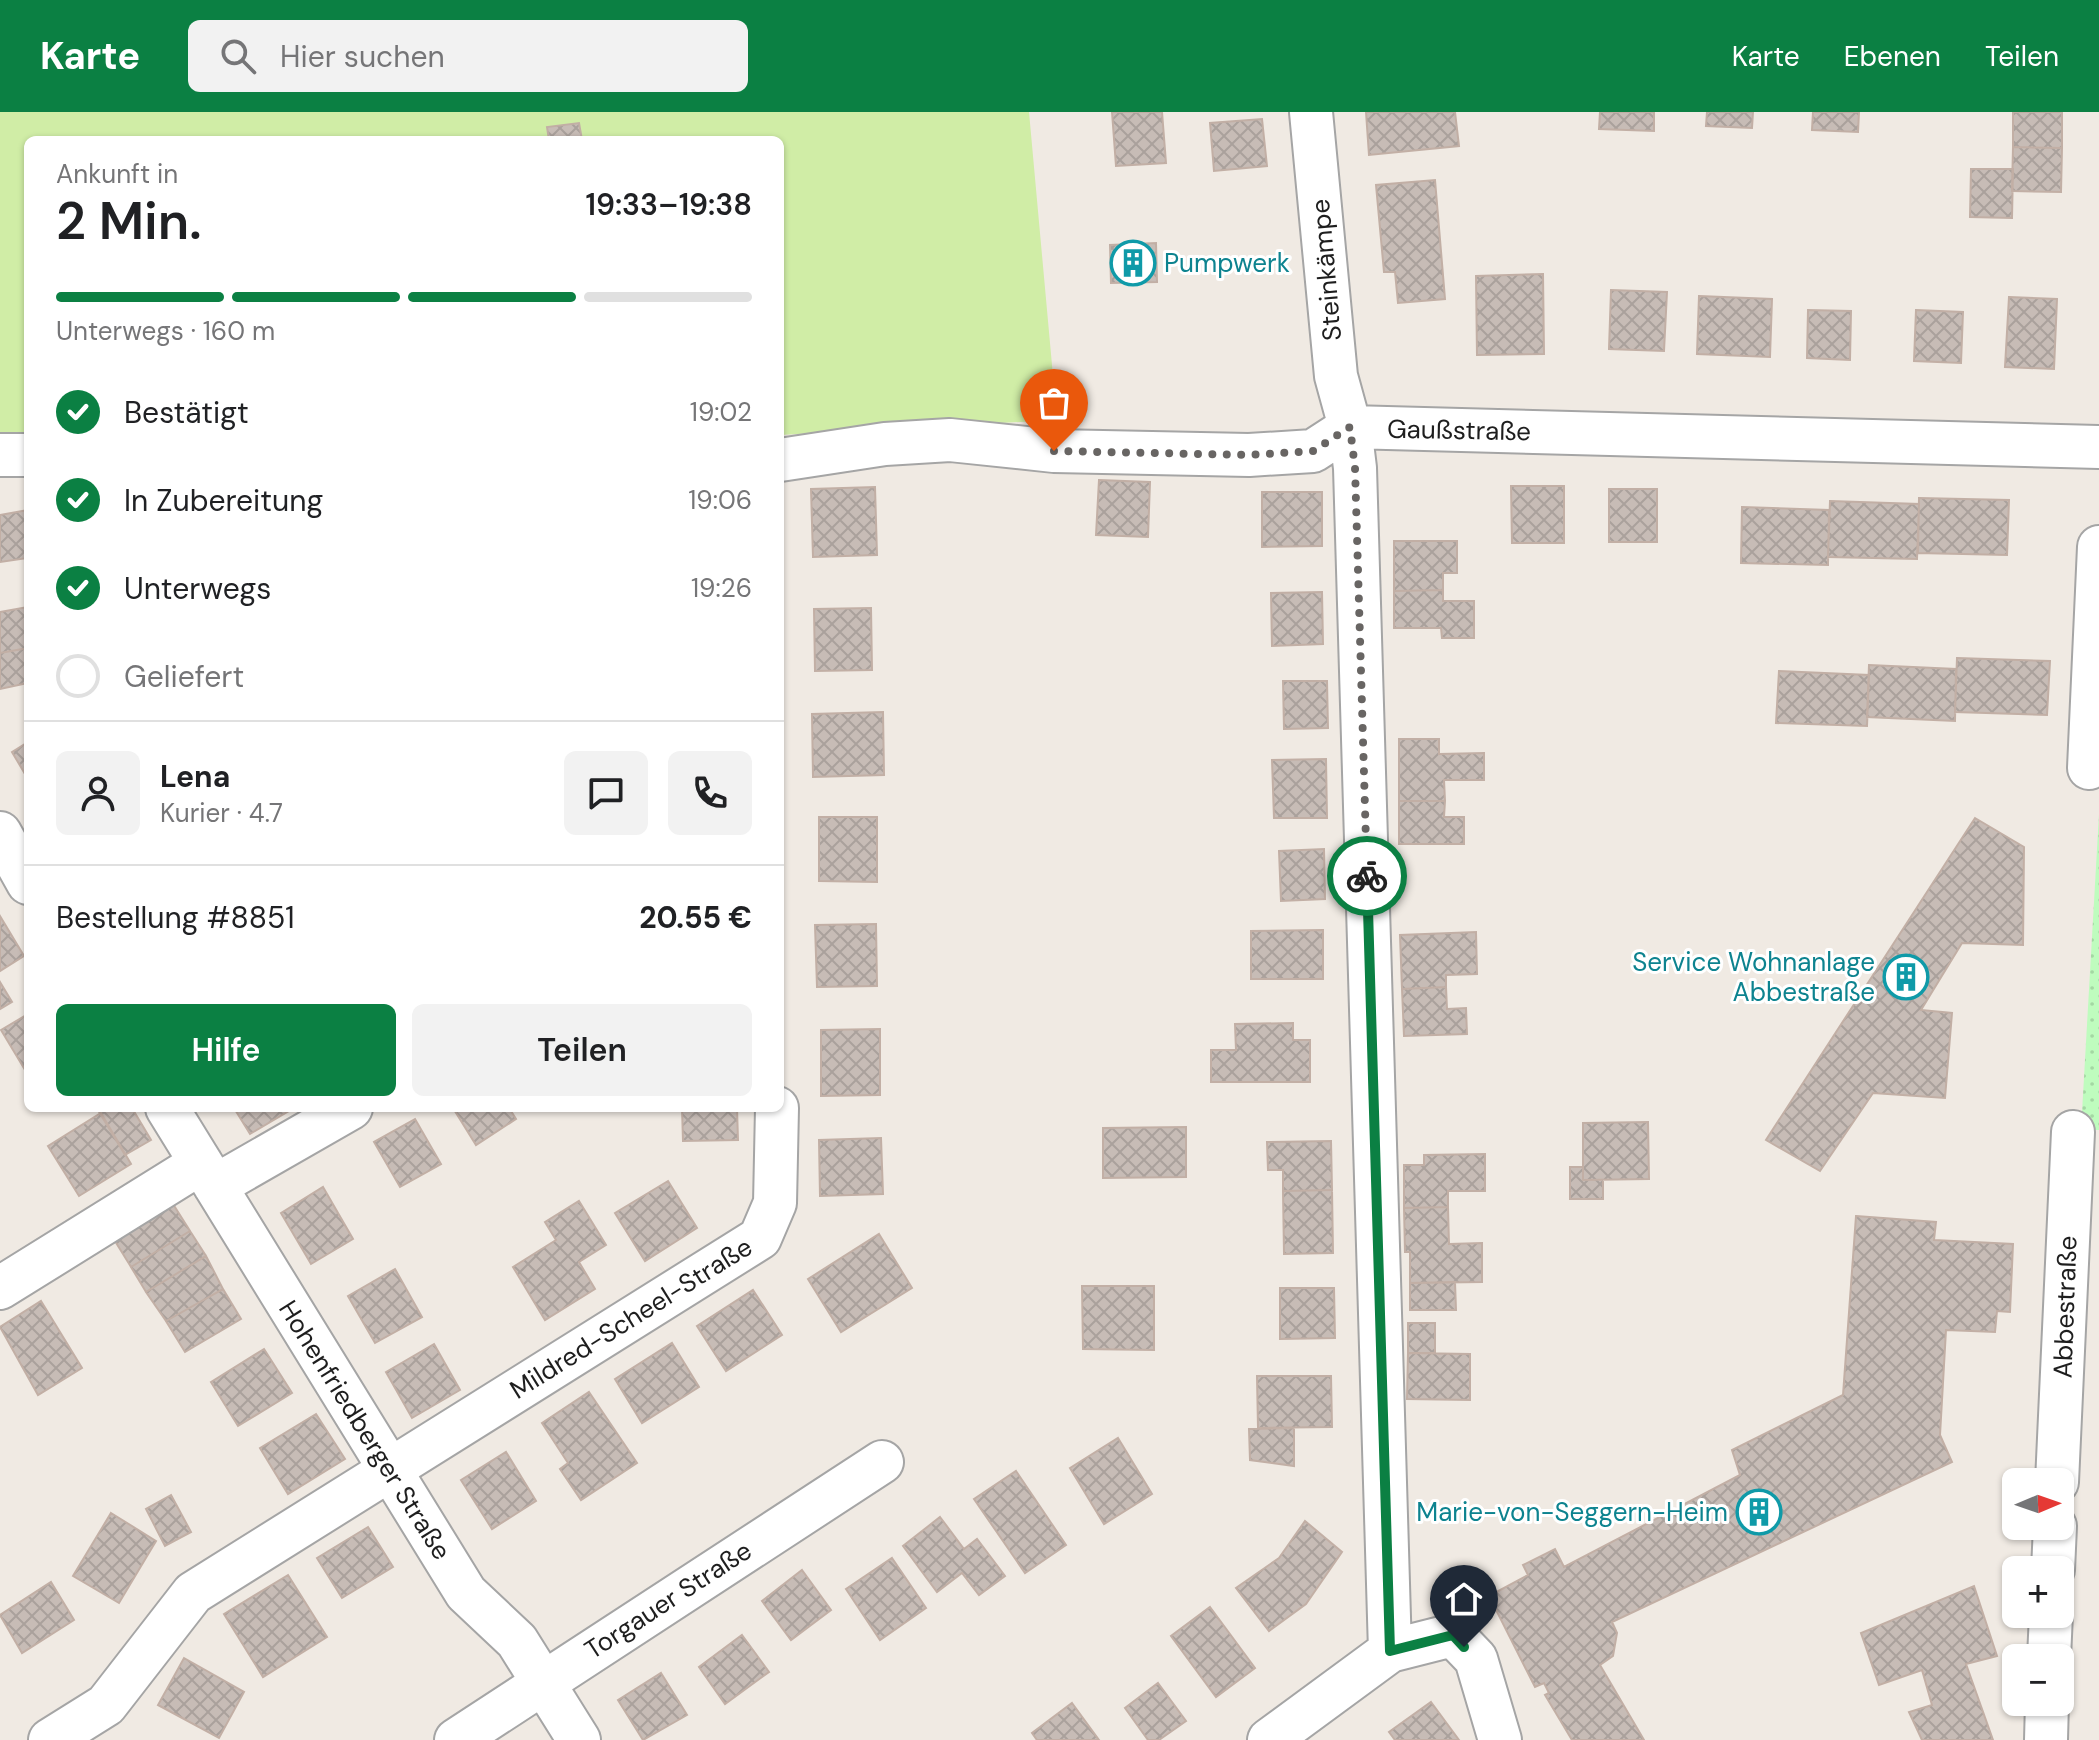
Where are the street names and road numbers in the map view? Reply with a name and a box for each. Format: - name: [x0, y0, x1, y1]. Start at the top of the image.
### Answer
- street label: Steinkämpe: [1303, 198, 1349, 342]
- street label: Gaußstraße: [1387, 412, 1531, 448]
- street label: Mildred-Scheel-Straße: [504, 1230, 758, 1406]
- street label: Abbestraße: [2046, 1235, 2084, 1379]
- street label: Hohenfriedberger Straße: [271, 1294, 459, 1566]
- street label: Torgauer Straße: [578, 1533, 758, 1667]

